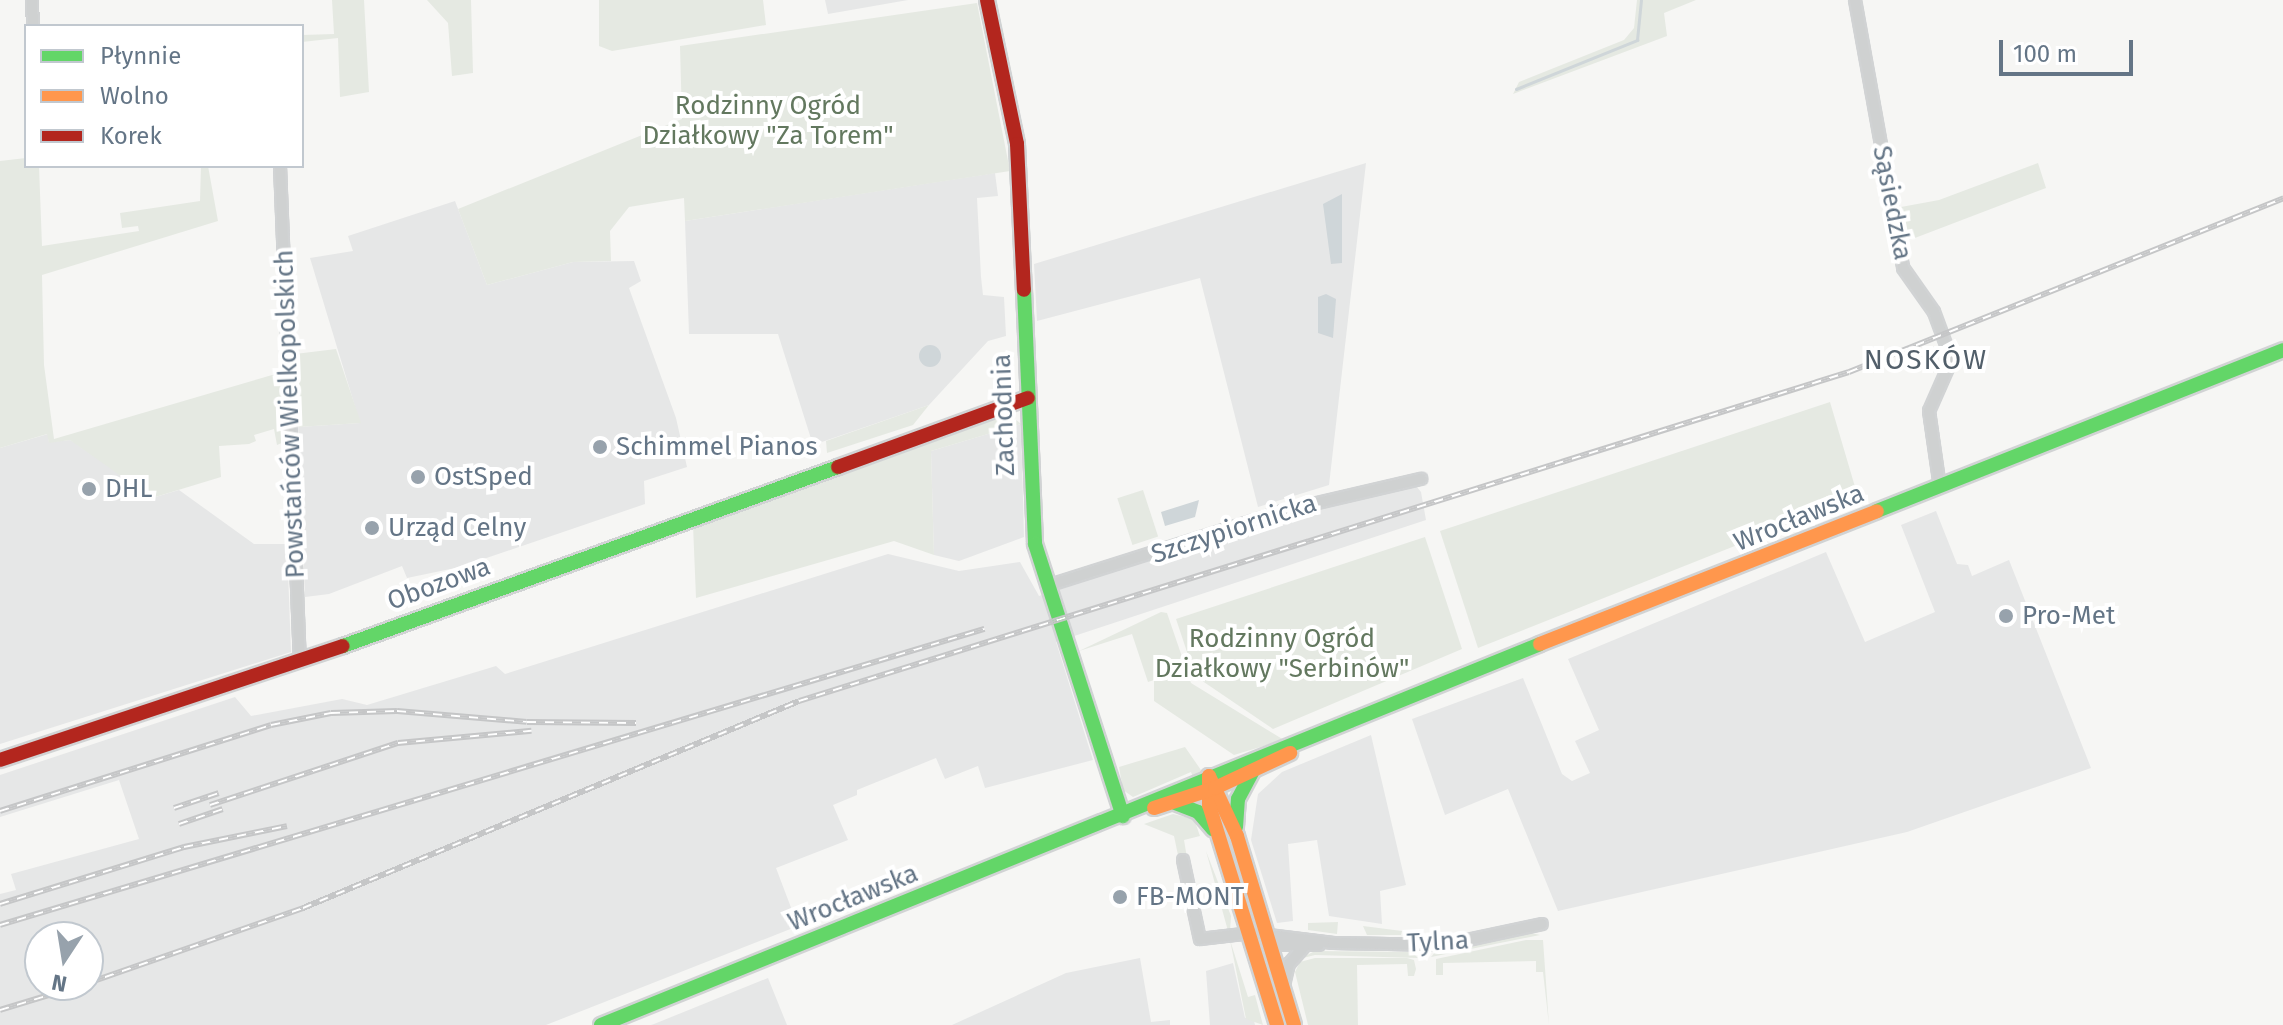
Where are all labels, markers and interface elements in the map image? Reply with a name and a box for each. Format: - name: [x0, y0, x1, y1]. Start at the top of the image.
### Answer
- legend: [24, 24, 304, 168]
- scale bar: [2003, 24, 2137, 74]
- text: 100 m: [2013, 40, 2077, 68]
- text: Płynnie: [100, 42, 181, 70]
- text: Wolno: [100, 82, 169, 110]
- park label: Rodzinny Ogród Działkowy "Za Torem": [642, 90, 894, 152]
- text: Korek: [100, 122, 162, 150]
- street label: Sąsiedzka: [1866, 143, 1918, 263]
- street label: Powstańców Wielkopolskich: [269, 249, 311, 579]
- district label: NOSKÓW: [1864, 343, 1988, 377]
- street label: Zachodnia: [986, 353, 1022, 477]
- place label: Schimmel Pianos: [616, 431, 818, 463]
- marker: Schimmel Pianos: [591, 438, 609, 456]
- place label: OstSped: [434, 461, 533, 493]
- marker: OstSped: [409, 468, 427, 486]
- place label: DHL: [105, 473, 152, 505]
- street label: Wrocławska: [1729, 478, 1869, 558]
- marker: DHL: [80, 480, 98, 498]
- street label: Szczypiornicka: [1148, 488, 1320, 570]
- place label: Urząd Celny: [388, 512, 526, 544]
- marker: Urząd Celny: [363, 519, 381, 537]
- street label: Obozowa: [383, 551, 495, 617]
- place label: Pro-Met: [2022, 600, 2115, 632]
- marker: Pro-Met: [1997, 607, 2015, 625]
- park label: Rodzinny Ogród Działkowy "Serbinów": [1155, 623, 1409, 684]
- street label: Wrocławska: [783, 858, 923, 938]
- place label: FB-MONT: [1136, 881, 1244, 913]
- marker: FB-MONT: [1111, 888, 1129, 906]
- north arrow: [24, 921, 104, 1001]
- street label: Tylna: [1406, 925, 1470, 959]
- text: N: [49, 968, 69, 998]

